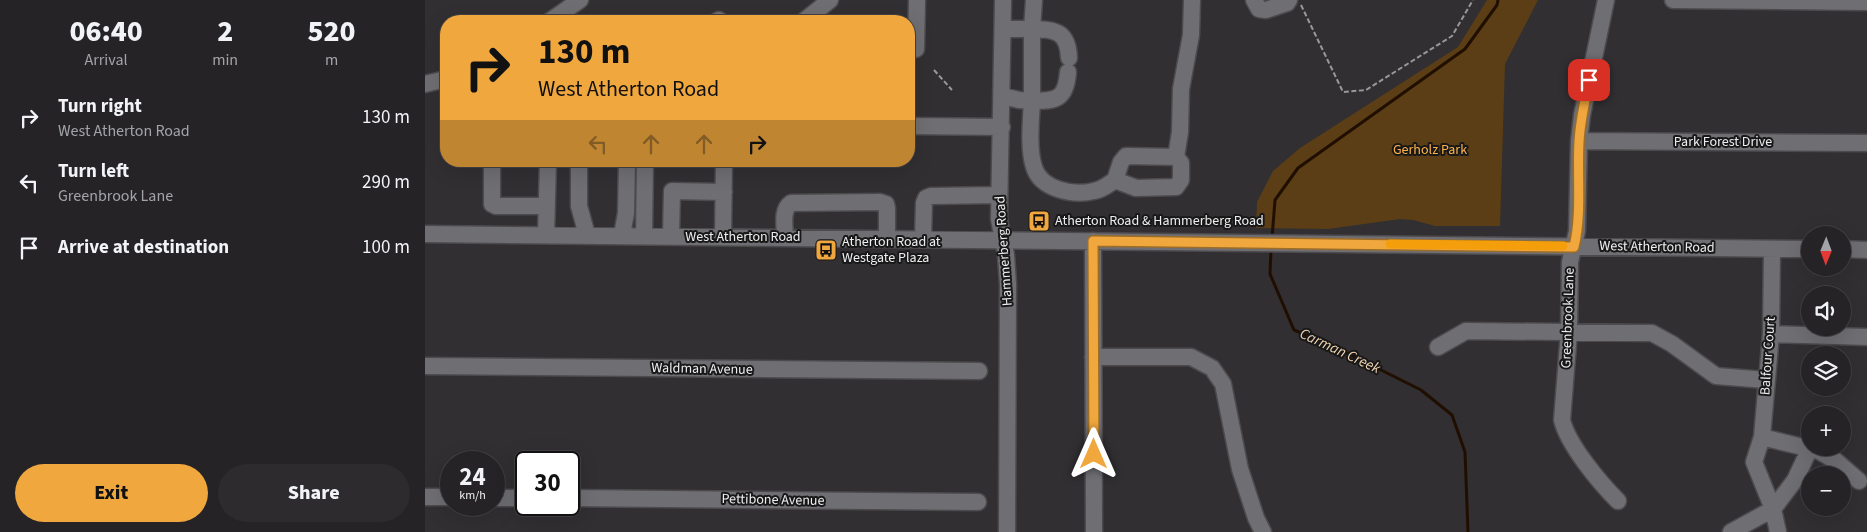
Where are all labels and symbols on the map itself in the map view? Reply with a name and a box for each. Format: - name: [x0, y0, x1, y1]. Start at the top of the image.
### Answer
- pin: [1568, 59, 1610, 101]
- street label: Park Forest Drive: [1674, 132, 1772, 152]
- park label: Gerholz Park: [1393, 140, 1467, 160]
- street label: Hammerberg Road: [990, 195, 1018, 307]
- bus stop icon: Atherton Road & Hammerberg Road: [1027, 209, 1051, 233]
- place label: Atherton Road & Hammerberg Road: [1055, 211, 1264, 231]
- north arrow: [1801, 226, 1851, 276]
- street label: West Atherton Road: [685, 227, 801, 247]
- place label: Atherton Road at Westgate Plaza: [842, 232, 941, 268]
- street label: West Atherton Road: [1599, 236, 1715, 258]
- bus stop icon: Atherton Road at Westgate Plaza: [814, 238, 838, 262]
- street label: Greenbrook Lane: [1556, 267, 1580, 369]
- street label: Balfour Court: [1755, 316, 1781, 396]
- water label: Carman Creek: [1296, 323, 1385, 379]
- street label: Waldman Avenue: [651, 358, 753, 380]
- position arrow: [1067, 427, 1119, 479]
- speed limit sign: 30: [515, 451, 580, 516]
- street label: Pettibone Avenue: [721, 489, 825, 511]

